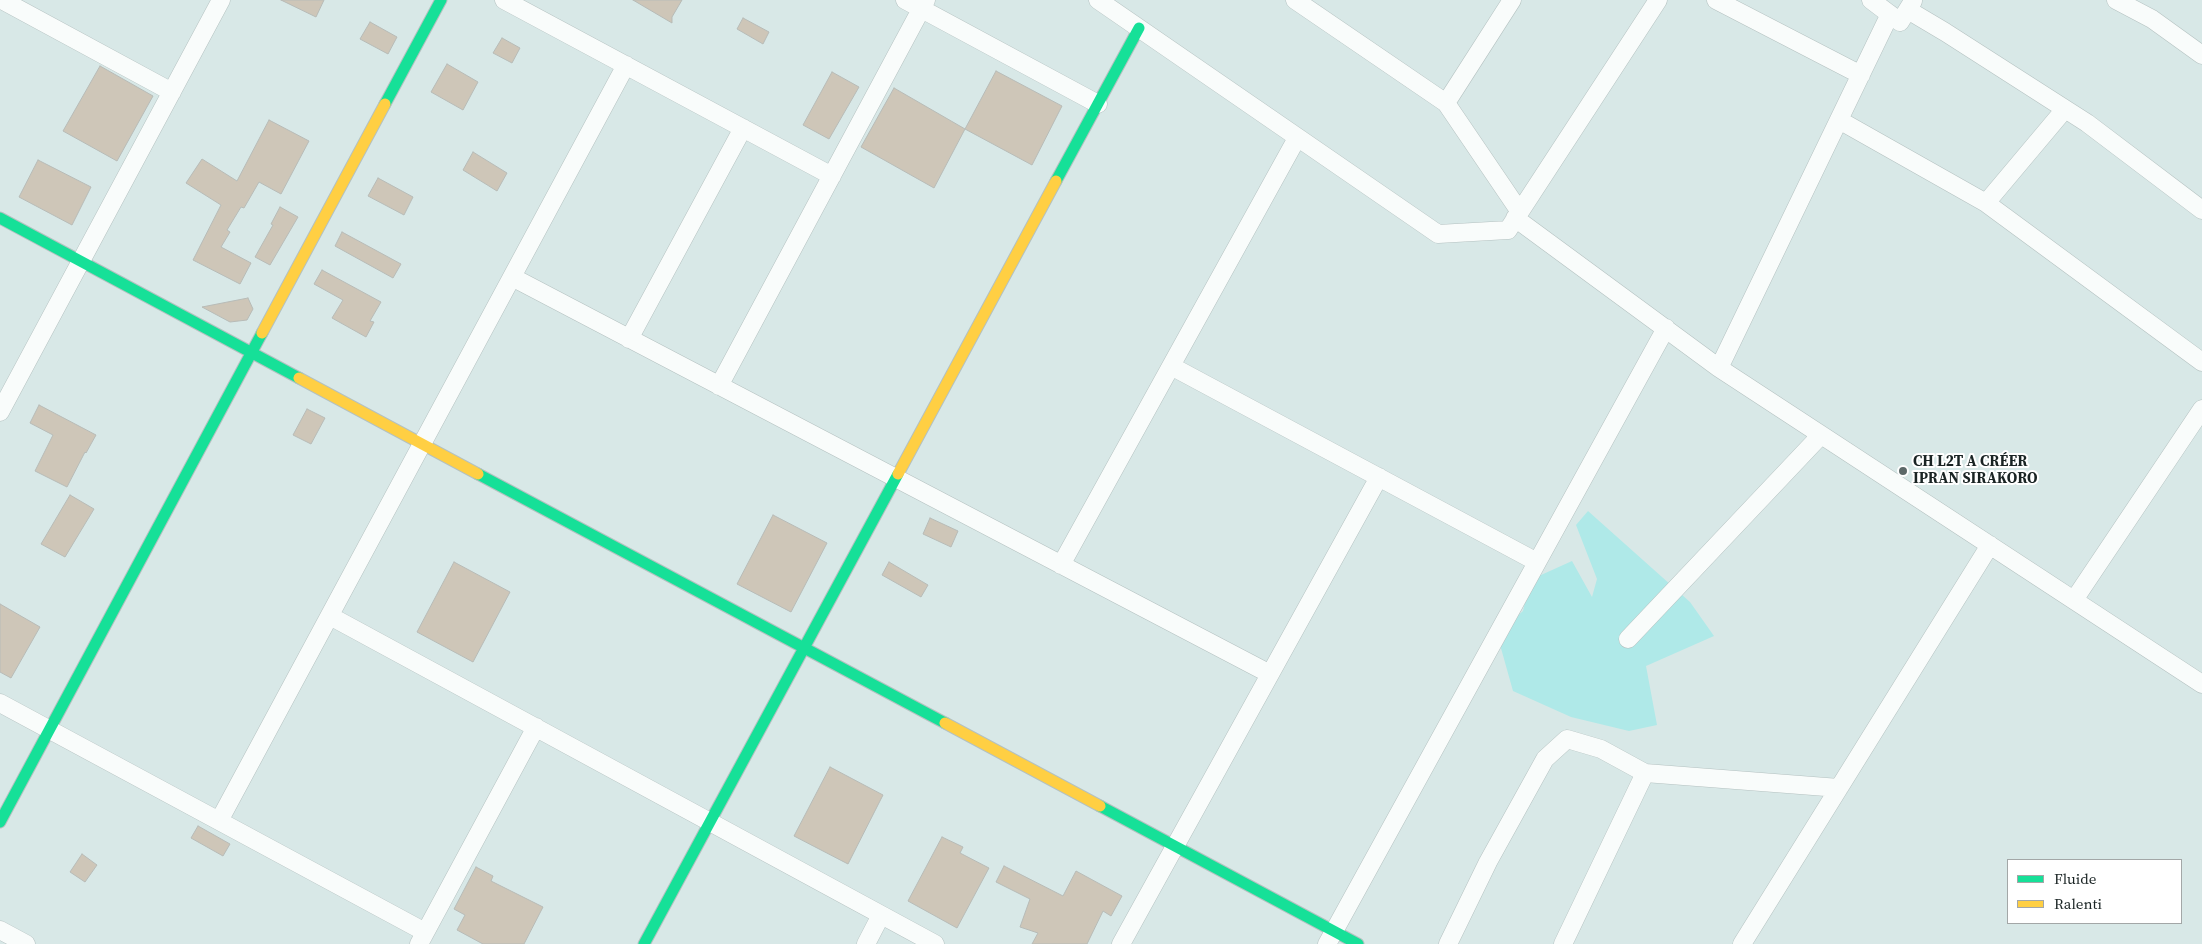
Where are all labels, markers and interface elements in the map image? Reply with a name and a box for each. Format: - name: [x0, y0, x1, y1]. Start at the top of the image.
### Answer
- place label: CH L2T A CRÉER IPRAN SIRAKORO: [1913, 453, 2038, 488]
- marker: CH L2T A CRÉER IPRAN SIRAKORO: [1897, 465, 1909, 477]
- legend: [2007, 859, 2182, 924]
- text: Fluide: [2054, 868, 2096, 889]
- text: Ralenti: [2054, 893, 2102, 914]

